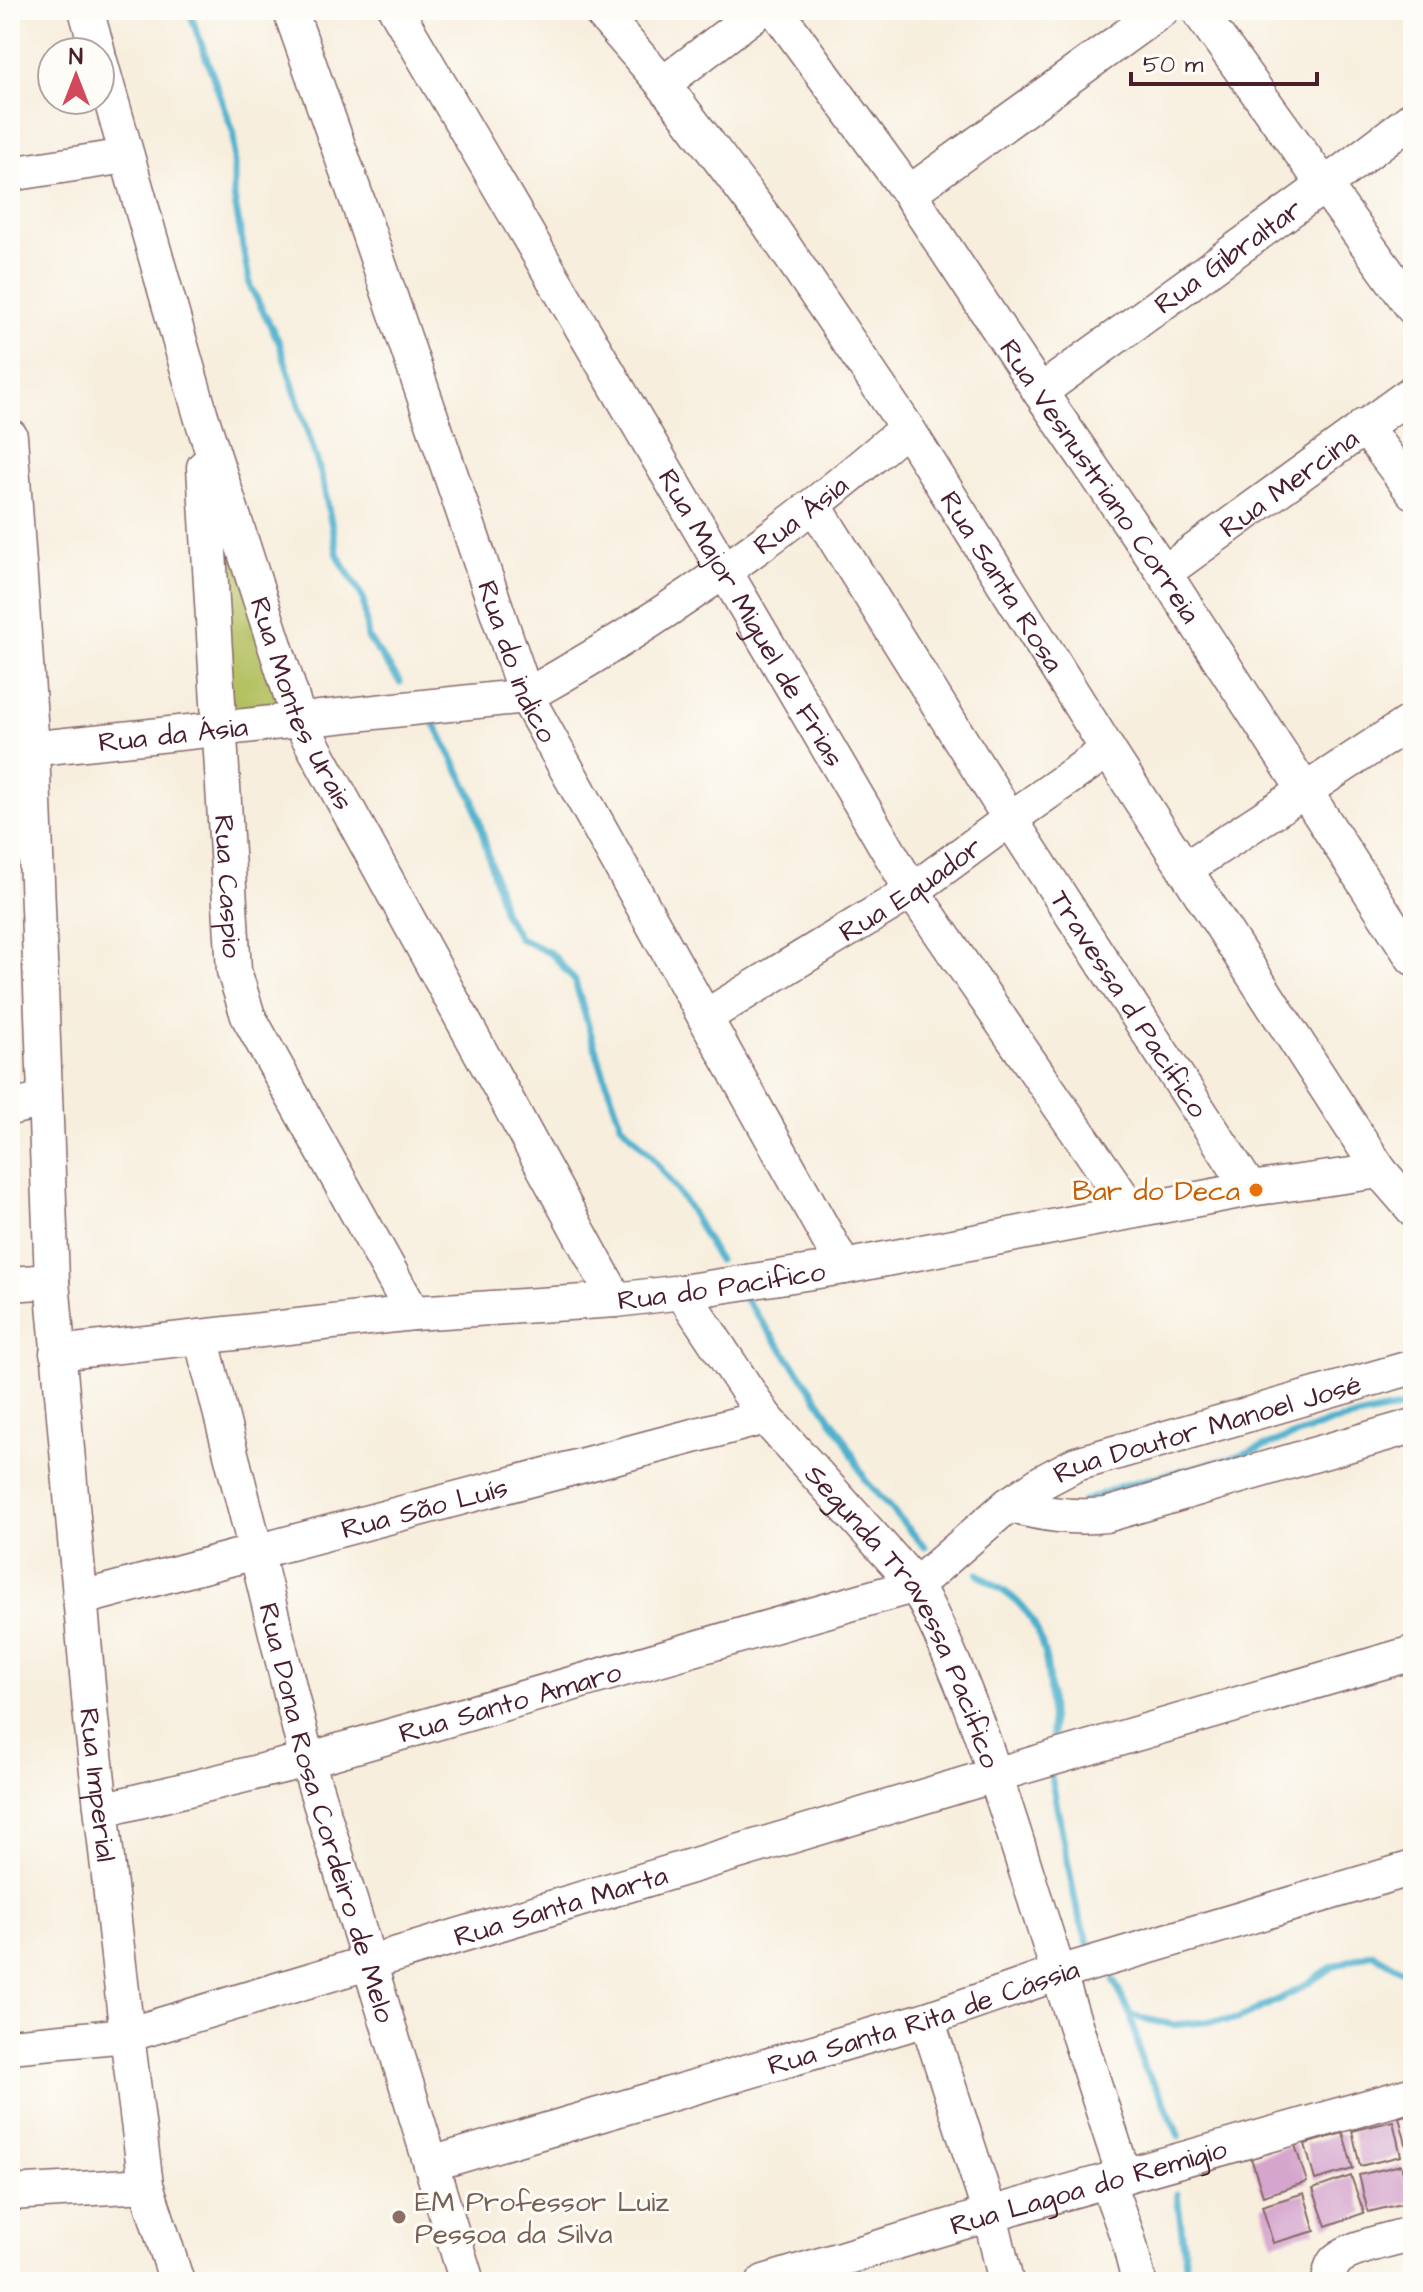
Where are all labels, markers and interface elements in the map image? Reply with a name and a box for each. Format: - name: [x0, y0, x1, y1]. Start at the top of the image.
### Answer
- north arrow: [36, 36, 116, 116]
- scale bar: [1131, 36, 1317, 86]
- text: N: [69, 42, 83, 73]
- text: 50 m: [1143, 48, 1204, 82]
- street label: Rua Gibraltar: [1147, 190, 1311, 324]
- street label: Rua Vesnustriano Correia: [989, 332, 1209, 631]
- street label: Rua Mercina: [1212, 420, 1367, 548]
- street label: Rua Major Miguel de Frias: [648, 462, 853, 775]
- street label: Rua Ásia: [746, 467, 857, 565]
- street label: Rua Santa Rosa: [930, 484, 1072, 680]
- street label: Rua do indico: [467, 576, 566, 750]
- street label: Rua Montes Urais: [240, 592, 363, 817]
- street label: Rua da Ásia: [97, 708, 250, 762]
- street label: Rua Caspio: [204, 814, 251, 959]
- street label: Rua Equador: [832, 828, 991, 952]
- street label: Travessa d Pacífico: [1040, 883, 1217, 1126]
- place label: Bar do Deca: [1073, 1172, 1240, 1211]
- marker: Bar do Deca: [1247, 1181, 1265, 1199]
- street label: Rua do Pacifico: [615, 1252, 828, 1321]
- street label: Rua Doutor Manoel José: [1047, 1365, 1366, 1494]
- street label: Segunda Travessa Pacifico: [795, 1456, 1009, 1774]
- street label: Rua São Luís: [337, 1468, 512, 1549]
- street label: Rua Dona Rosa Cordeiro de Melo: [248, 1599, 404, 2028]
- street label: Rua Santo Amaro: [395, 1653, 626, 1754]
- street label: Rua Imperial: [69, 1706, 125, 1864]
- street label: Rua Santa Marta: [449, 1856, 672, 1957]
- street label: Rua Santa Rita de Cássia: [763, 1950, 1084, 2086]
- street label: Rua Lagoa do Remigio: [946, 2130, 1232, 2246]
- place label: EM Professor Luiz Pessoa da Silva: [415, 2183, 669, 2254]
- marker: EM Professor Luiz Pessoa da Silva: [390, 2208, 408, 2226]

